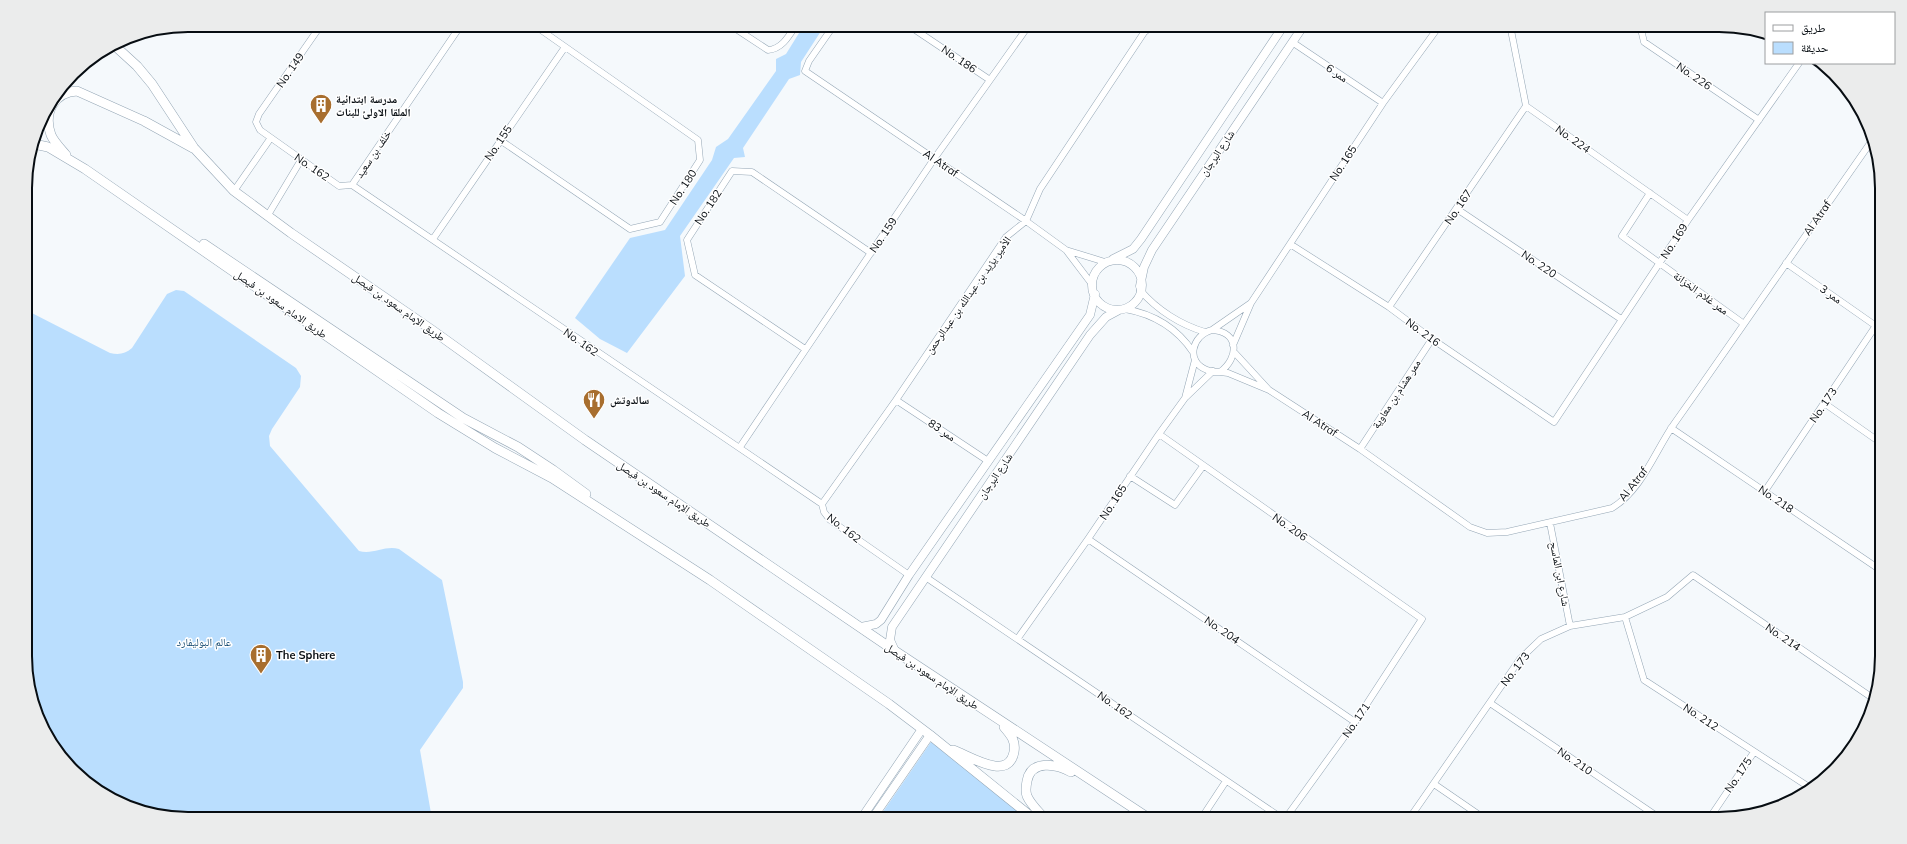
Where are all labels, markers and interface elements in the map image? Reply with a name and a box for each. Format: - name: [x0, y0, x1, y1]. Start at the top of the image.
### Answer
- legend: [1765, 12, 1895, 64]
- text: طريق: [1801, 20, 1826, 35]
- text: حديقة: [1801, 40, 1829, 55]
- street label: No. 186: [939, 42, 980, 76]
- street label: No. 149: [273, 50, 307, 90]
- street label: No. 226: [1674, 59, 1715, 93]
- street label: ممر 6: [1323, 61, 1351, 85]
- building icon: مدرسة ابتدائية الملقا الاولئ للبنات: [308, 92, 334, 125]
- place label: مدرسة ابتدائية الملقا الاولئ للبنات: [336, 92, 411, 120]
- street label: No. 155: [481, 122, 515, 163]
- street label: No. 224: [1553, 122, 1593, 156]
- street label: خلف بن سعيد: [352, 127, 394, 181]
- street label: شارع البرجان: [1196, 127, 1238, 179]
- street label: No. 165: [1326, 142, 1360, 183]
- street label: Al Atraf: [921, 146, 962, 180]
- street label: No. 162: [292, 150, 333, 184]
- street label: No. 180: [666, 166, 700, 207]
- street label: No. 182: [691, 186, 725, 227]
- street label: No. 167: [1441, 187, 1475, 227]
- street label: Al Atraf: [1800, 198, 1834, 238]
- street label: No. 159: [866, 215, 900, 255]
- street label: No. 169: [1657, 221, 1691, 261]
- street label: الأمير يزيد بن عبدالله بن عبدالرحمن: [922, 234, 1014, 356]
- street label: No. 220: [1519, 247, 1560, 281]
- street label: طريق الامام سعود بن فيصل: [232, 267, 330, 341]
- street label: ممر غلام الخزانة: [1671, 268, 1731, 318]
- street label: طريق الإمام سعود بن فيصل: [350, 270, 448, 344]
- street label: ممر 3: [1817, 282, 1845, 306]
- street label: No. 216: [1403, 315, 1443, 349]
- street label: No. 162: [561, 325, 601, 359]
- street label: ممر هشام بن معاوية: [1369, 357, 1423, 431]
- street label: No. 173: [1806, 385, 1840, 425]
- restaurant icon: سالدوتش: [581, 387, 607, 420]
- place label: سالدوتش: [610, 393, 650, 408]
- street label: Al Atraf: [1300, 406, 1341, 440]
- street label: ممر 83: [926, 416, 958, 444]
- street label: شارع البرجان: [974, 450, 1016, 502]
- street label: طريق الإمام سعود بن فيصل: [614, 457, 714, 531]
- street label: Al Atraf: [1615, 464, 1651, 504]
- street label: No. 165: [1096, 481, 1130, 522]
- street label: No. 218: [1756, 482, 1797, 516]
- street label: No. 162: [824, 510, 864, 546]
- street label: No. 206: [1270, 510, 1310, 544]
- street label: شارع ابن الماسح: [1547, 540, 1573, 608]
- street label: No. 204: [1202, 613, 1243, 647]
- street label: No. 214: [1763, 620, 1804, 654]
- park label: عالم البوليفارد: [177, 635, 232, 650]
- street label: طريق الإمام سعود بن فيصل: [882, 639, 982, 713]
- building icon: The Sphere: [248, 642, 274, 675]
- place label: The Sphere: [276, 648, 335, 662]
- street label: No. 173: [1497, 649, 1533, 689]
- street label: No. 162: [1095, 688, 1135, 722]
- street label: No. 171: [1339, 700, 1373, 740]
- street label: No. 212: [1681, 700, 1722, 734]
- street label: No. 210: [1555, 744, 1596, 778]
- street label: No. 175: [1721, 754, 1755, 795]

